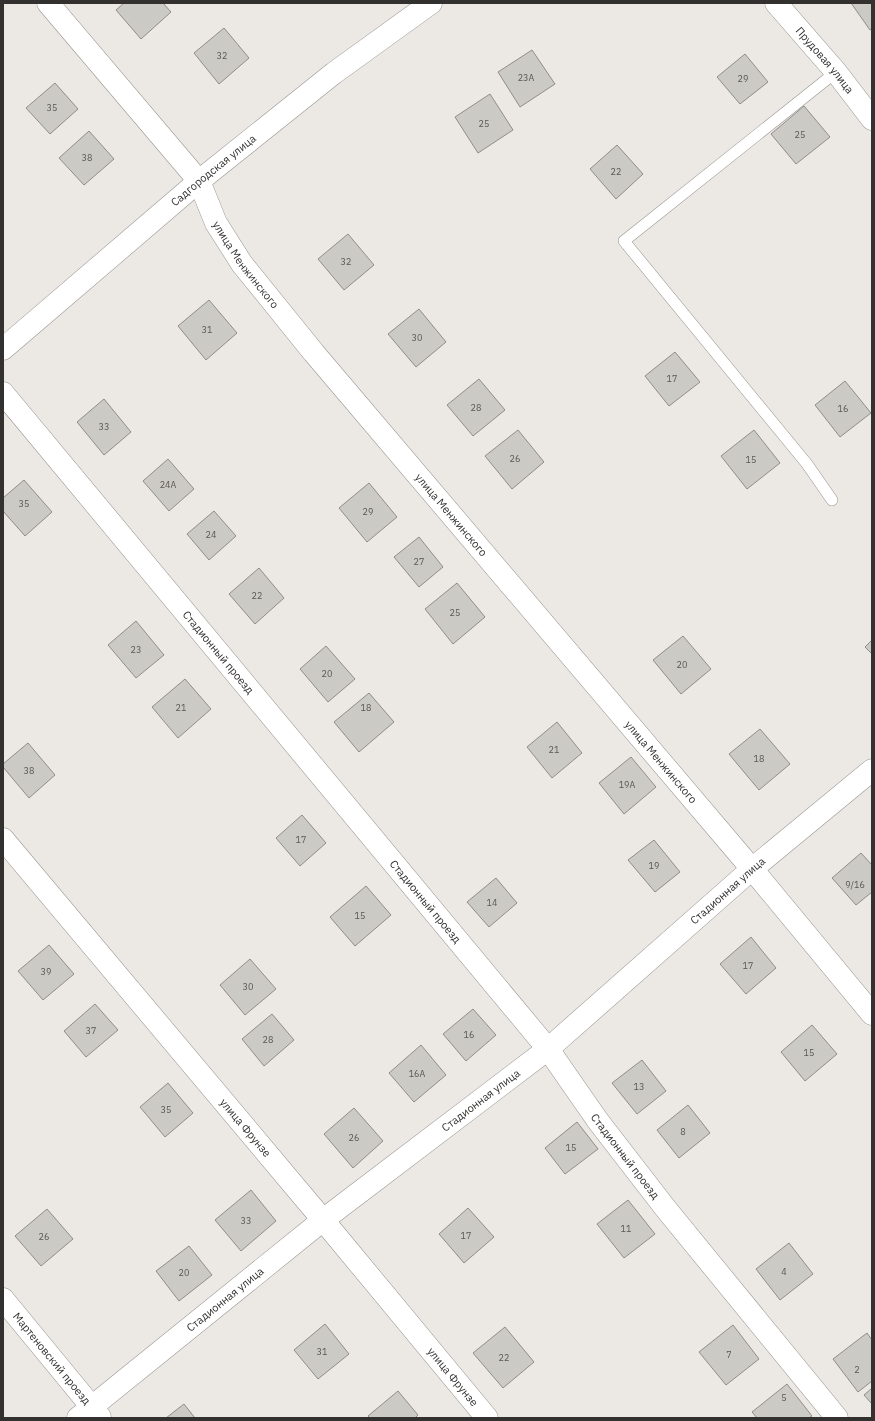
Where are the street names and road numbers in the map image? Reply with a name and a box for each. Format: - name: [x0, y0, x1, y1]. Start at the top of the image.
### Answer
- street label: Прудовая улица: [793, 24, 857, 96]
- street label: Садгородская улица: [168, 131, 259, 209]
- street label: улица Менжинского: [210, 218, 282, 311]
- street label: улица Менжинского: [412, 471, 490, 559]
- street label: Стадионный проезд: [180, 608, 257, 697]
- street label: улица Менжинского: [622, 718, 700, 806]
- street label: Стадионная улица: [687, 854, 768, 927]
- street label: Стадионный проезд: [387, 857, 464, 946]
- street label: Стадионная улица: [439, 1066, 523, 1135]
- street label: улица Фрунзе: [217, 1096, 274, 1160]
- street label: Стадионный проезд: [588, 1111, 663, 1202]
- street label: Стадионная улица: [184, 1264, 266, 1335]
- street label: Мартеновский проезд: [10, 1310, 94, 1408]
- street label: улица Фрунзе: [424, 1344, 481, 1409]

